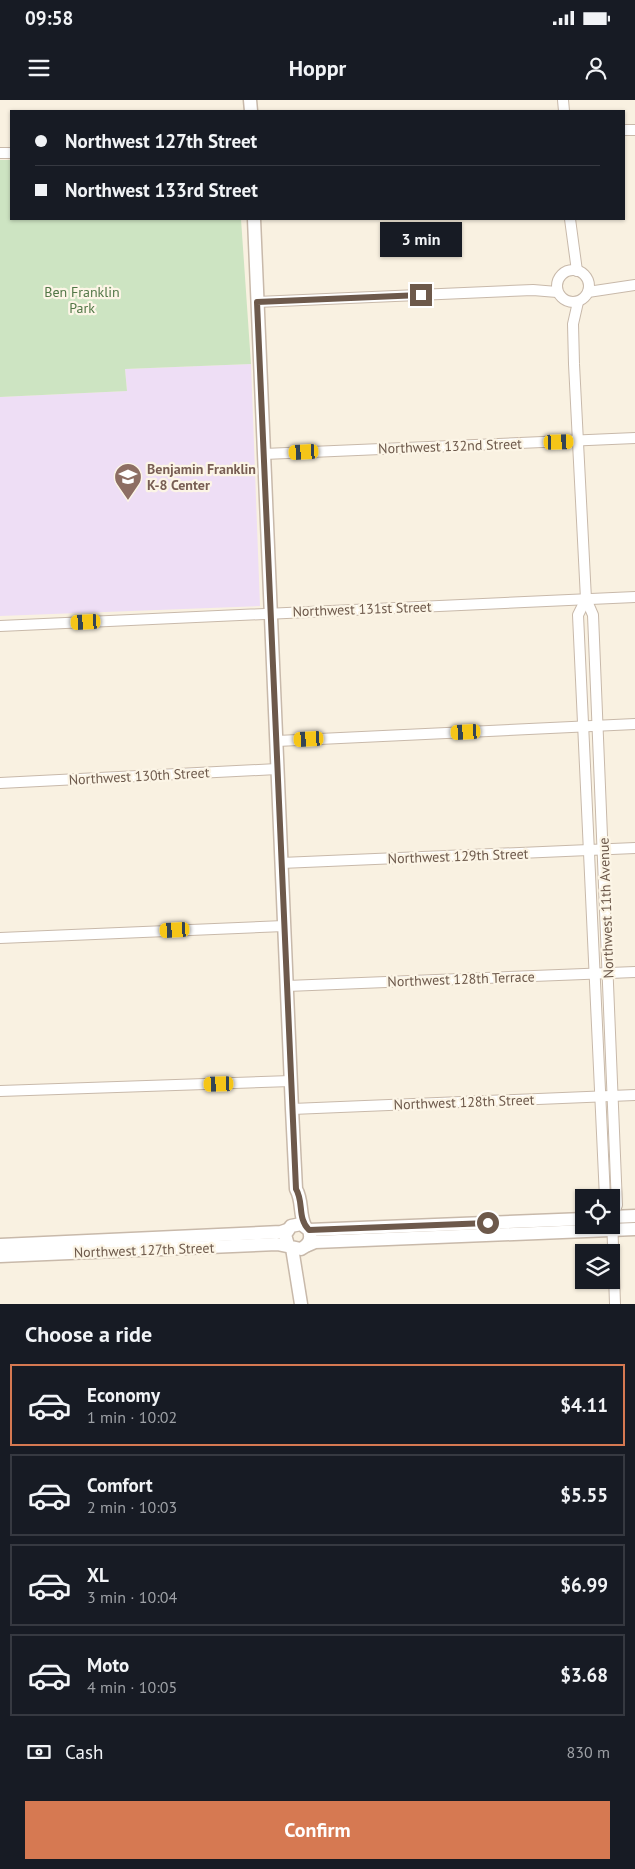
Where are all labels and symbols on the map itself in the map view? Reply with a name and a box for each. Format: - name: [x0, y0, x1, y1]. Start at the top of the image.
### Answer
- callout: 3 min: [380, 222, 462, 258]
- park label: Ben Franklin Park: [44, 283, 120, 317]
- route end: [410, 284, 432, 306]
- street label: Northwest 132nd Street: [378, 434, 522, 458]
- car: [543, 434, 574, 450]
- car: [288, 444, 319, 460]
- place label: Benjamin Franklin K-8 Center: [147, 460, 256, 494]
- school or university icon: Benjamin Franklin K-8 Center: [113, 462, 143, 501]
- street label: Northwest 131st Street: [292, 598, 432, 620]
- car: [70, 614, 101, 630]
- car: [450, 724, 481, 740]
- car: [293, 731, 324, 747]
- street label: Northwest 130th Street: [68, 763, 210, 789]
- street label: Northwest 11th Avenue: [595, 837, 617, 979]
- street label: Northwest 129th Street: [387, 845, 529, 867]
- car: [159, 922, 190, 938]
- street label: Northwest 128th Terrace: [387, 967, 535, 991]
- car: [203, 1076, 234, 1092]
- street label: Northwest 128th Street: [393, 1091, 535, 1113]
- route start: [477, 1212, 499, 1234]
- street label: Northwest 127th Street: [73, 1239, 215, 1261]

